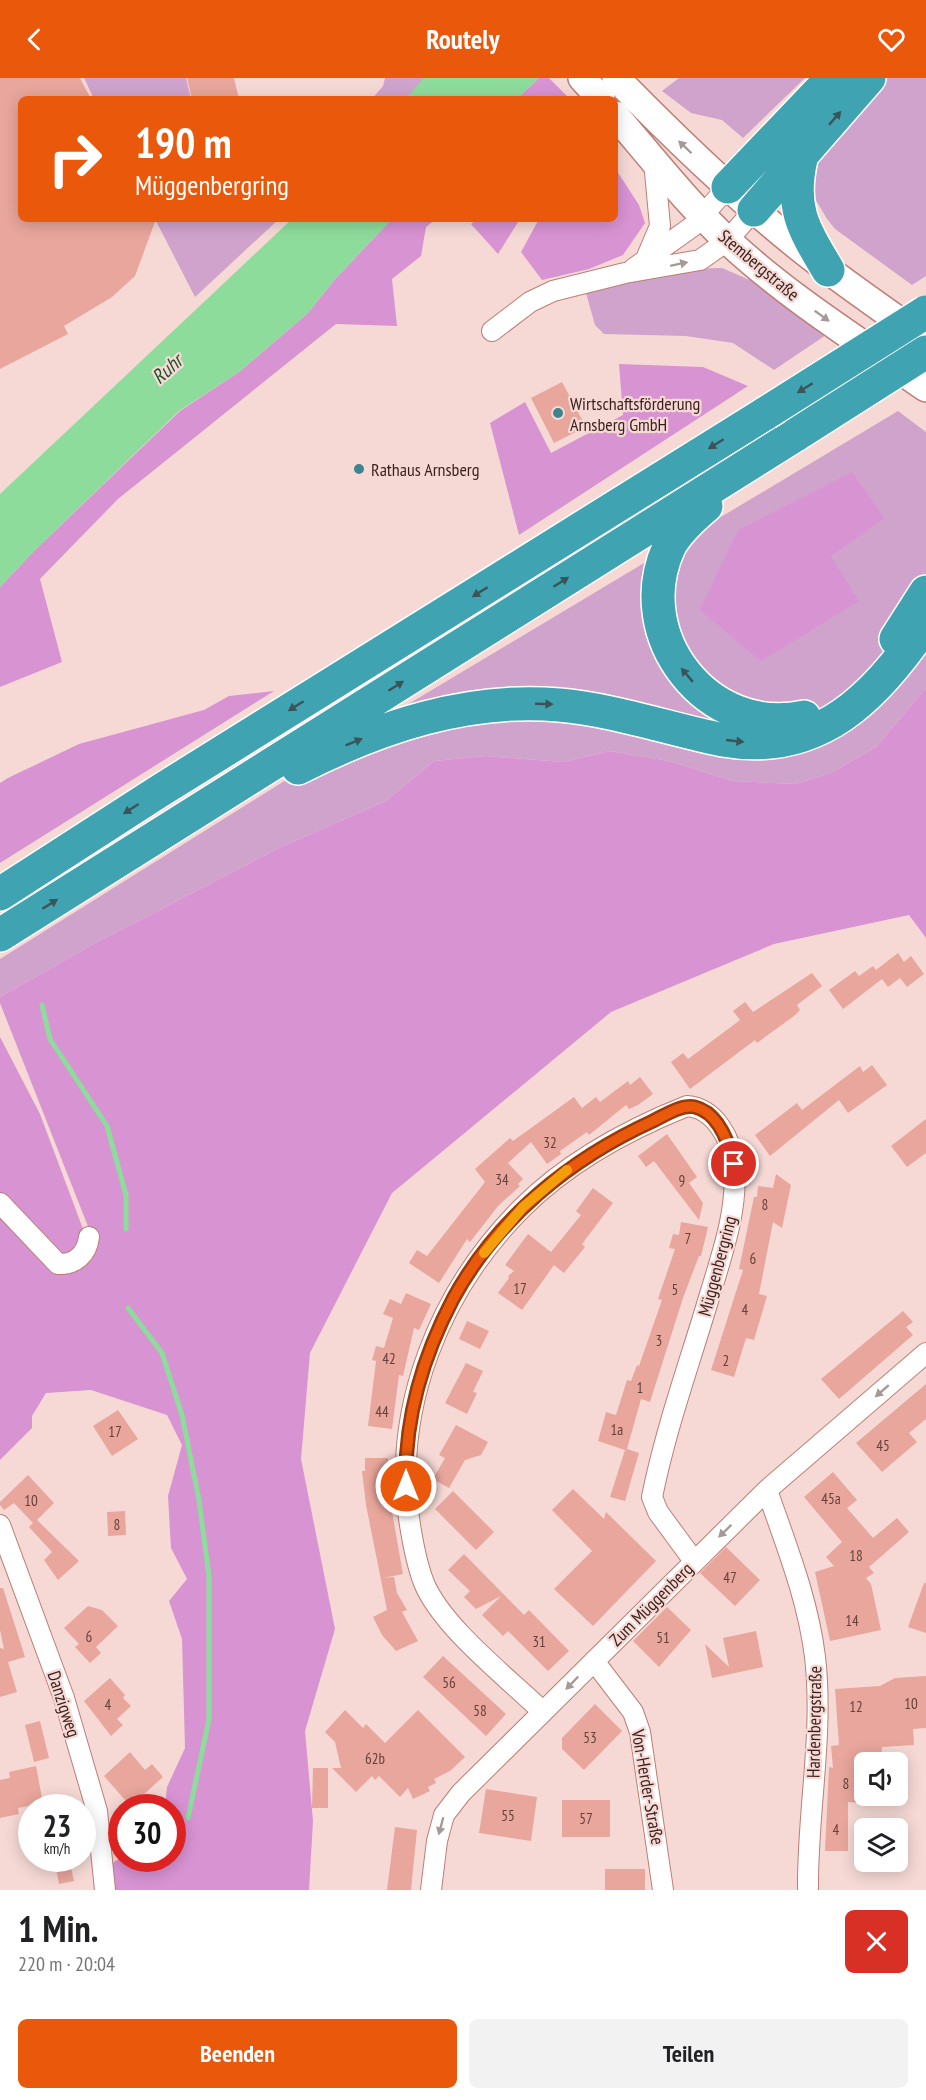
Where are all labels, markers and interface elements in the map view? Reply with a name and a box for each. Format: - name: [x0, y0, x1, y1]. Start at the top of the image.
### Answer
- text: Routely: [426, 22, 500, 56]
- icon: back: [18, 23, 51, 56]
- icon: heart: [875, 23, 908, 56]
- one-way arrow: [828, 111, 841, 126]
- text: 190 m: [135, 115, 232, 170]
- icon: right: [36, 120, 114, 198]
- one-way arrow: [679, 140, 693, 154]
- text: Müggenbergring: [135, 168, 289, 202]
- street label: Stembergstraße: [714, 224, 804, 306]
- one-way arrow: [670, 259, 689, 268]
- one-way arrow: [814, 310, 830, 322]
- water label: Ruhr: [146, 347, 190, 390]
- one-way arrow: [797, 383, 814, 394]
- place label: Wirtschaftsförderung Arnsberg GmbH: [570, 392, 700, 436]
- marker: Wirtschaftsförderung Arnsberg GmbH: [551, 406, 565, 420]
- one-way arrow: [708, 439, 724, 450]
- place label: Rathaus Arnsberg: [371, 458, 480, 481]
- marker: Rathaus Arnsberg: [352, 462, 366, 476]
- one-way arrow: [553, 577, 569, 588]
- one-way arrow: [472, 586, 488, 597]
- one-way arrow: [681, 667, 694, 683]
- one-way arrow: [387, 680, 404, 691]
- one-way arrow: [288, 700, 304, 711]
- one-way arrow: [535, 700, 554, 709]
- one-way arrow: [726, 736, 745, 746]
- one-way arrow: [346, 737, 364, 747]
- one-way arrow: [123, 804, 139, 815]
- one-way arrow: [41, 898, 58, 909]
- house number: 32: [543, 1133, 557, 1152]
- pin: [708, 1138, 759, 1189]
- icon: arrive: [717, 1147, 750, 1180]
- house number: 34: [495, 1170, 509, 1189]
- house number: 9: [679, 1171, 685, 1190]
- house number: 8: [762, 1195, 768, 1214]
- street label: Müggenbergring: [693, 1213, 741, 1319]
- house number: 7: [685, 1229, 691, 1248]
- house number: 6: [750, 1249, 757, 1268]
- house number: 17: [513, 1279, 527, 1298]
- house number: 5: [672, 1280, 678, 1299]
- house number: 4: [742, 1300, 749, 1319]
- house number: 3: [656, 1331, 662, 1350]
- house number: 42: [382, 1349, 396, 1368]
- house number: 2: [723, 1351, 729, 1370]
- house number: 1: [637, 1378, 643, 1397]
- one-way arrow: [874, 1385, 890, 1398]
- house number: 44: [375, 1402, 389, 1421]
- house number: 1a: [611, 1420, 623, 1439]
- house number: 17: [108, 1422, 122, 1441]
- house number: 45: [876, 1436, 890, 1455]
- position arrow: [374, 1454, 438, 1518]
- house number: 45a: [821, 1489, 841, 1508]
- house number: 10: [24, 1491, 38, 1510]
- house number: 8: [114, 1515, 120, 1534]
- one-way arrow: [718, 1523, 732, 1537]
- house number: 18: [849, 1546, 863, 1565]
- street label: Zum Müggenberg: [604, 1557, 698, 1651]
- house number: 47: [723, 1568, 737, 1587]
- house number: 14: [845, 1611, 859, 1630]
- house number: 6: [86, 1627, 93, 1646]
- house number: 51: [656, 1628, 670, 1647]
- house number: 31: [532, 1632, 546, 1651]
- street label: Hardenbergstraße: [802, 1666, 826, 1778]
- street label: Danzigweg: [43, 1668, 85, 1740]
- house number: 56: [442, 1673, 456, 1692]
- one-way arrow: [565, 1676, 579, 1690]
- house number: 10: [904, 1694, 918, 1713]
- house number: 4: [105, 1695, 112, 1714]
- house number: 12: [849, 1697, 863, 1716]
- house number: 58: [473, 1701, 487, 1720]
- street label: Von-Herder-Straße: [626, 1727, 669, 1847]
- house number: 53: [583, 1728, 597, 1747]
- house number: 62b: [365, 1749, 385, 1768]
- map controls: [854, 1752, 908, 1872]
- button: sound: [854, 1752, 908, 1806]
- house number: 8: [843, 1774, 849, 1793]
- speed limit sign: 30: [108, 1794, 186, 1872]
- text: 23: [43, 1806, 71, 1845]
- house number: 55: [501, 1806, 515, 1825]
- house number: 57: [579, 1809, 593, 1828]
- one-way arrow: [436, 1817, 445, 1835]
- button: layers: [854, 1818, 908, 1872]
- house number: 4: [833, 1820, 840, 1839]
- text: km/h: [44, 1839, 70, 1858]
- text: 1 Min.: [18, 1905, 98, 1952]
- button: close: [845, 1910, 908, 1973]
- text: 220 m · 20:04: [18, 1951, 115, 1977]
- button: Beenden: [18, 2019, 457, 2088]
- button: Teilen: [469, 2019, 908, 2088]

